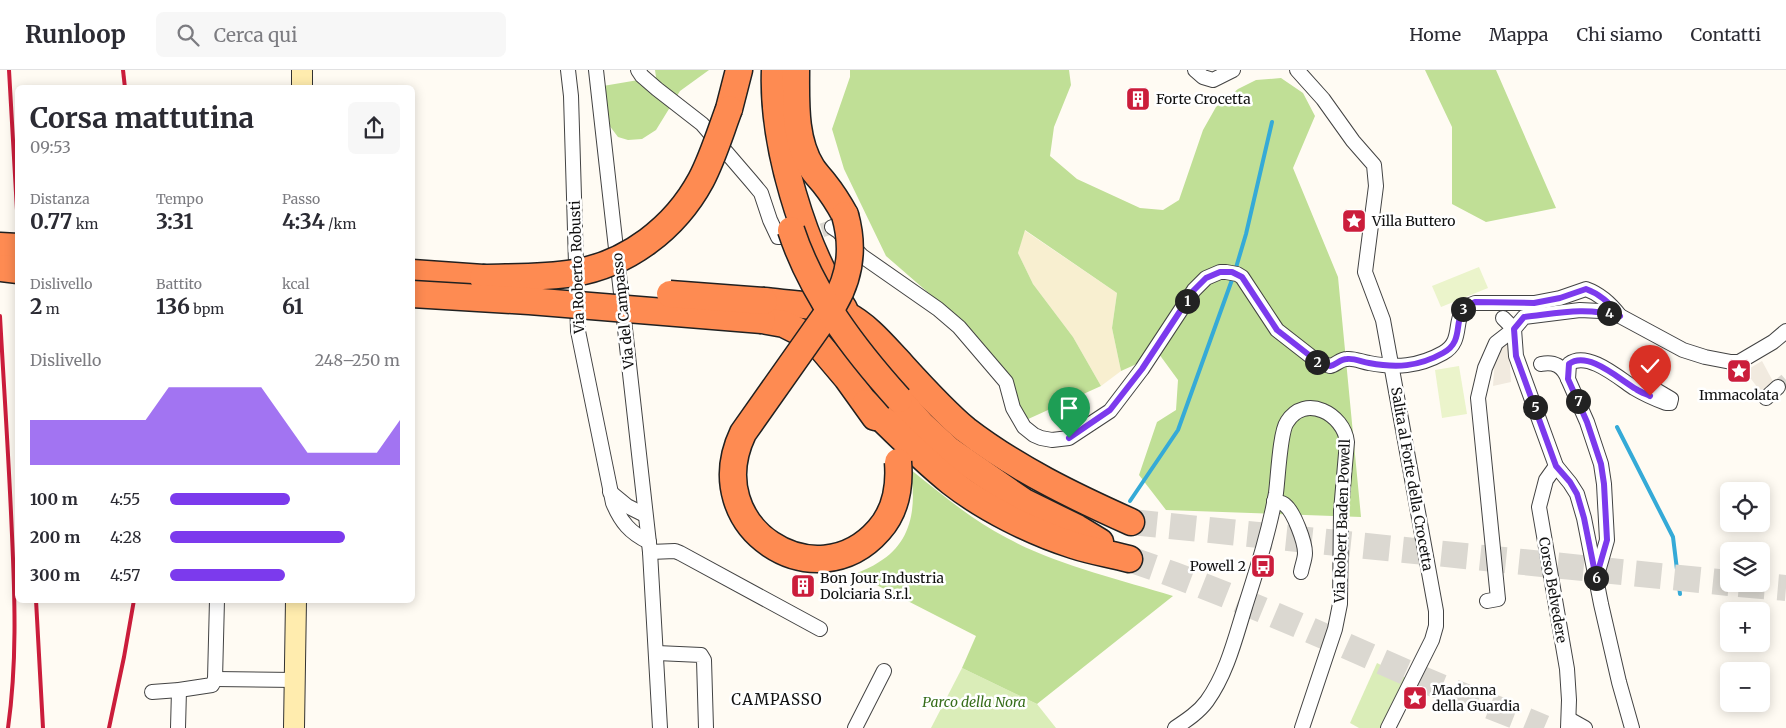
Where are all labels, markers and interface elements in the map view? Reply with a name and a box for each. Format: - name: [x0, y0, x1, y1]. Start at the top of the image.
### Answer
- search box: [156, 12, 506, 57]
- text: Runloop: [25, 19, 126, 50]
- icon: search: [174, 21, 202, 49]
- text: Cerca qui: [214, 23, 297, 47]
- text: Home: [1409, 23, 1461, 46]
- text: Mappa: [1489, 23, 1548, 46]
- text: Chi siamo: [1576, 23, 1663, 46]
- text: Contatti: [1691, 23, 1761, 46]
- building icon: Forte Crocetta: [1125, 86, 1151, 112]
- place label: Forte Crocetta: [1156, 90, 1251, 108]
- text: Corsa mattutina: [30, 100, 254, 136]
- button: share: [348, 102, 400, 154]
- text: 09:53: [30, 137, 71, 157]
- text: Distanza: [30, 190, 90, 208]
- text: Tempo: [156, 190, 203, 208]
- text: Passo: [282, 190, 320, 208]
- street label: Via Roberto Robusti: [566, 200, 588, 335]
- text: 0.77: [30, 208, 72, 235]
- text: 3:31: [156, 208, 193, 235]
- text: 4:34: [282, 208, 325, 235]
- place icon: Villa Buttero: [1341, 208, 1367, 234]
- place label: Villa Buttero: [1371, 212, 1455, 230]
- text: km: [72, 215, 98, 233]
- text: /km: [325, 215, 356, 233]
- street label: Via del Campasso: [608, 252, 638, 371]
- text: Dislivello: [30, 275, 92, 293]
- text: Battito: [156, 275, 202, 293]
- text: kcal: [282, 275, 310, 293]
- pin: 1: [1174, 288, 1200, 314]
- text: 1: [1184, 292, 1191, 310]
- text: 2: [30, 293, 42, 320]
- text: 136: [156, 293, 190, 320]
- text: 61: [282, 293, 303, 320]
- pin: 3: [1450, 296, 1476, 322]
- text: m: [42, 300, 60, 318]
- text: bpm: [190, 300, 224, 318]
- text: 3: [1459, 300, 1468, 318]
- pin: 4: [1596, 300, 1622, 326]
- text: 4: [1605, 304, 1614, 322]
- pin: [1629, 345, 1671, 396]
- text: Dislivello: [30, 350, 101, 370]
- text: 248–250 m: [315, 350, 400, 370]
- pin: 2: [1304, 350, 1330, 374]
- icon: check: [1636, 352, 1664, 380]
- text: 2: [1313, 353, 1322, 371]
- place icon: Immacolata: [1726, 358, 1752, 384]
- street label: Salita al Forte della Crocetta: [1387, 386, 1437, 573]
- place label: Immacolata: [1699, 386, 1780, 404]
- pin: [1048, 387, 1090, 438]
- pin: 7: [1566, 388, 1590, 414]
- text: 7: [1574, 392, 1583, 410]
- icon: arrive: [1055, 394, 1083, 422]
- pin: 5: [1522, 394, 1548, 420]
- text: 5: [1531, 398, 1540, 416]
- street label: Via Robert Baden Powell: [1330, 438, 1354, 604]
- map controls: [1720, 482, 1770, 712]
- button: locate: [1720, 482, 1770, 532]
- text: 100 m: [30, 489, 78, 509]
- text: 4:55: [110, 489, 140, 509]
- text: 200 m: [30, 527, 80, 547]
- text: 4:28: [110, 527, 142, 547]
- street label: Corso Belvedere: [1535, 536, 1571, 644]
- button: layers: [1720, 542, 1770, 592]
- bus stop icon: Powell 2: [1250, 553, 1276, 579]
- place label: Powell 2: [1190, 557, 1246, 575]
- text: 300 m: [30, 565, 80, 585]
- text: 4:57: [110, 565, 140, 585]
- pin: 6: [1584, 566, 1608, 590]
- place label: Bon Jour Industria Dolciaria S.r.l.: [820, 569, 944, 603]
- text: 6: [1592, 569, 1601, 587]
- building icon: Bon Jour Industria Dolciaria S.r.l.: [790, 573, 816, 599]
- button: +: [1720, 602, 1770, 652]
- button: −: [1720, 662, 1770, 712]
- place label: Madonna della Guardia: [1432, 681, 1521, 715]
- place icon: Madonna della Guardia: [1402, 685, 1428, 711]
- district label: CAMPASSO: [731, 690, 823, 709]
- park label: Parco della Nora: [922, 693, 1026, 711]

